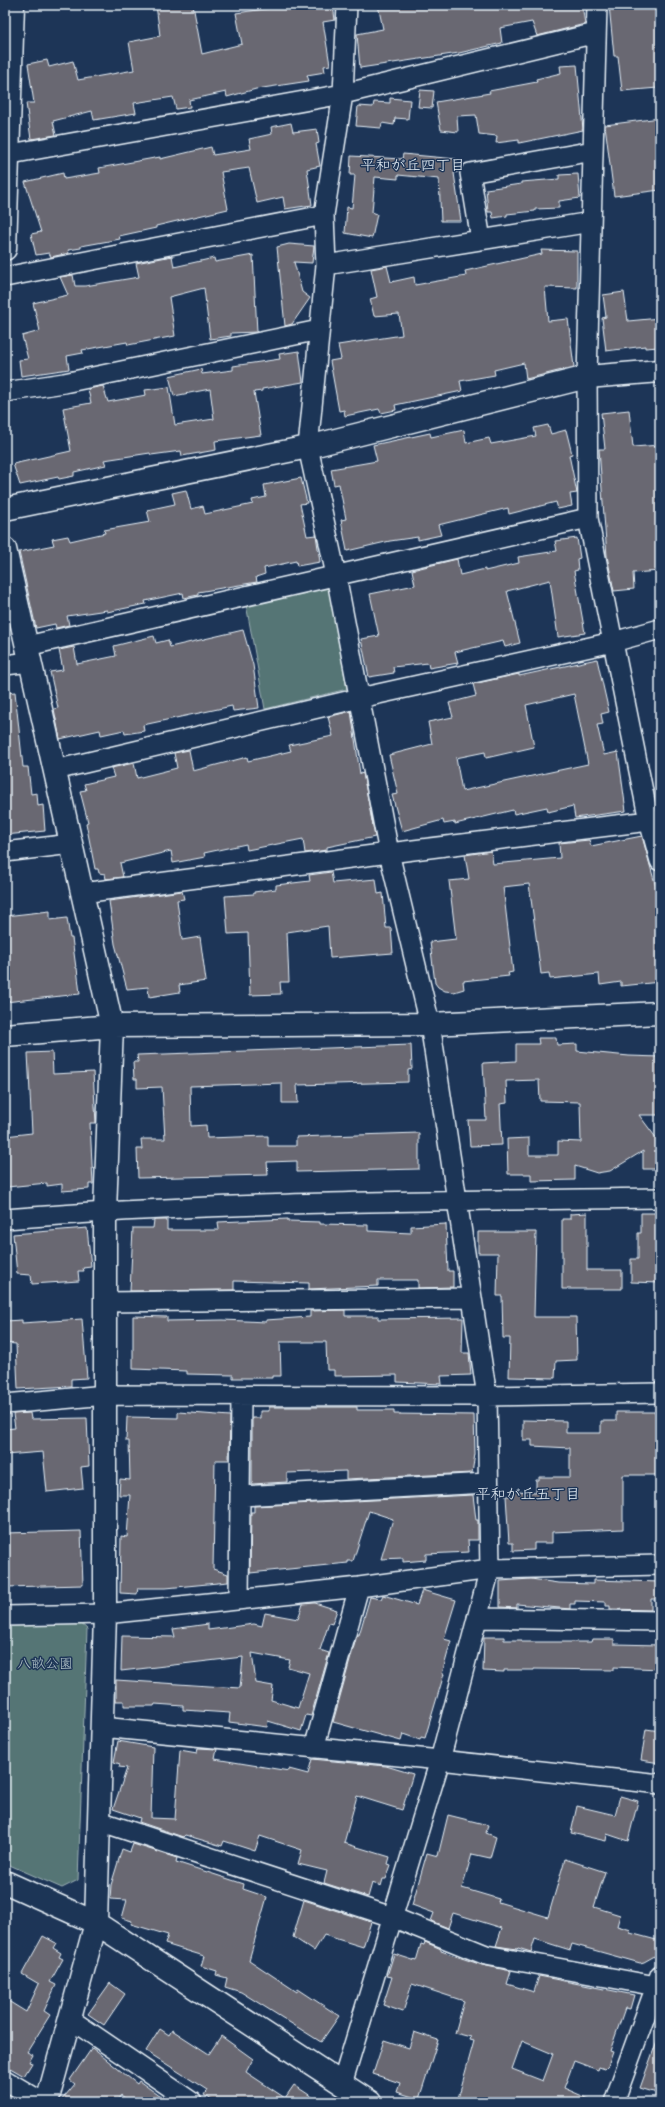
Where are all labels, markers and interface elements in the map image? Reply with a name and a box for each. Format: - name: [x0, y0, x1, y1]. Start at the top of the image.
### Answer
- district label: 平和が丘四丁目: [360, 156, 466, 178]
- district label: 平和が丘五丁目: [475, 1485, 581, 1507]
- park label: 八畝公園: [17, 1655, 73, 1675]

